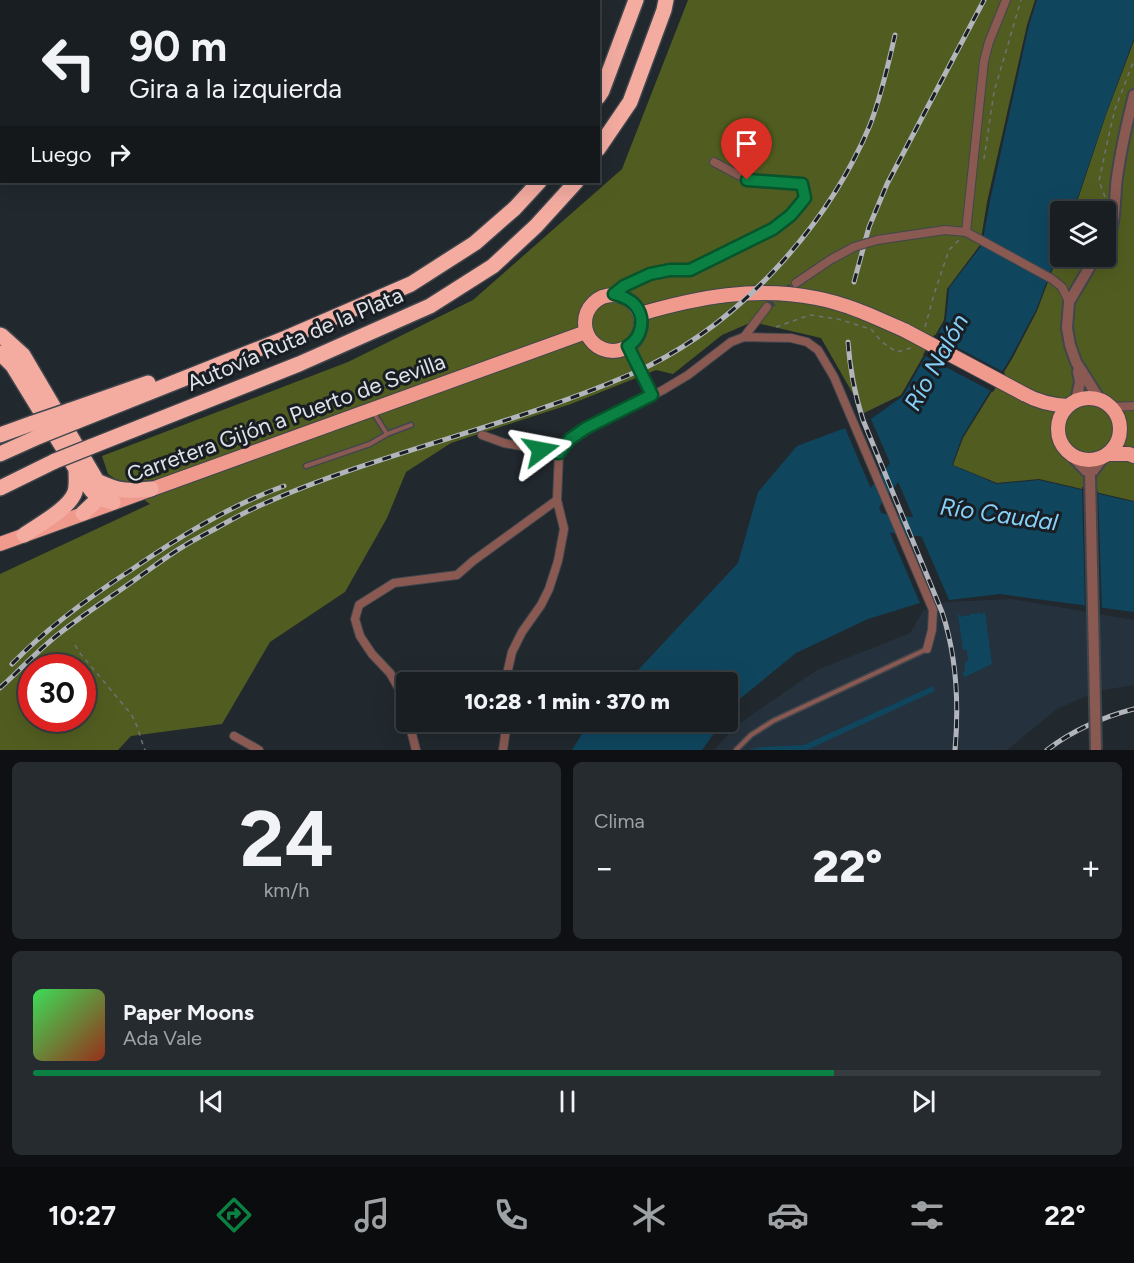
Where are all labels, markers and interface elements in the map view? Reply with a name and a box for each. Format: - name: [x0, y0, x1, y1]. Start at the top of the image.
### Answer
- text: 90 m: [129, 21, 227, 72]
- icon: left: [30, 24, 108, 102]
- text: Gira a la izquierda: [129, 72, 342, 105]
- pin: [721, 118, 772, 180]
- icon: arrive: [730, 127, 763, 160]
- icon: right: [103, 138, 136, 171]
- text: Luego: [30, 141, 91, 168]
- map controls: [1050, 201, 1116, 267]
- button: layers: [1050, 201, 1116, 267]
- street label: Autovía Ruta de la Plata: [183, 281, 407, 397]
- water label: Río Nalón: [898, 309, 974, 415]
- street label: Carretera Gijón a Puerto de Sevilla: [123, 348, 449, 488]
- position arrow: [509, 418, 573, 482]
- water label: Río Caudal: [938, 491, 1060, 537]
- speed limit sign: 30: [18, 654, 96, 732]
- text: 10:28 · 1 min · 370 m: [464, 688, 670, 715]
- text: 24: [239, 792, 334, 886]
- text: Clima: [594, 809, 645, 833]
- text: 22°: [812, 839, 883, 893]
- text: −: [594, 848, 615, 887]
- text: +: [1080, 848, 1101, 887]
- text: km/h: [264, 878, 309, 902]
- text: Paper Moons: [123, 999, 254, 1026]
- text: Ada Vale: [123, 1026, 202, 1050]
- icon: previous: [195, 1085, 228, 1118]
- icon: pause: [551, 1085, 584, 1118]
- icon: next: [907, 1085, 940, 1118]
- icon: directions: [213, 1194, 255, 1236]
- icon: music: [351, 1194, 393, 1236]
- icon: phone: [490, 1194, 532, 1236]
- icon: climate: [628, 1194, 670, 1236]
- icon: car: [767, 1194, 809, 1236]
- icon: filters: [906, 1194, 948, 1236]
- text: 10:27: [48, 1199, 116, 1232]
- text: 22°: [1044, 1199, 1086, 1232]

